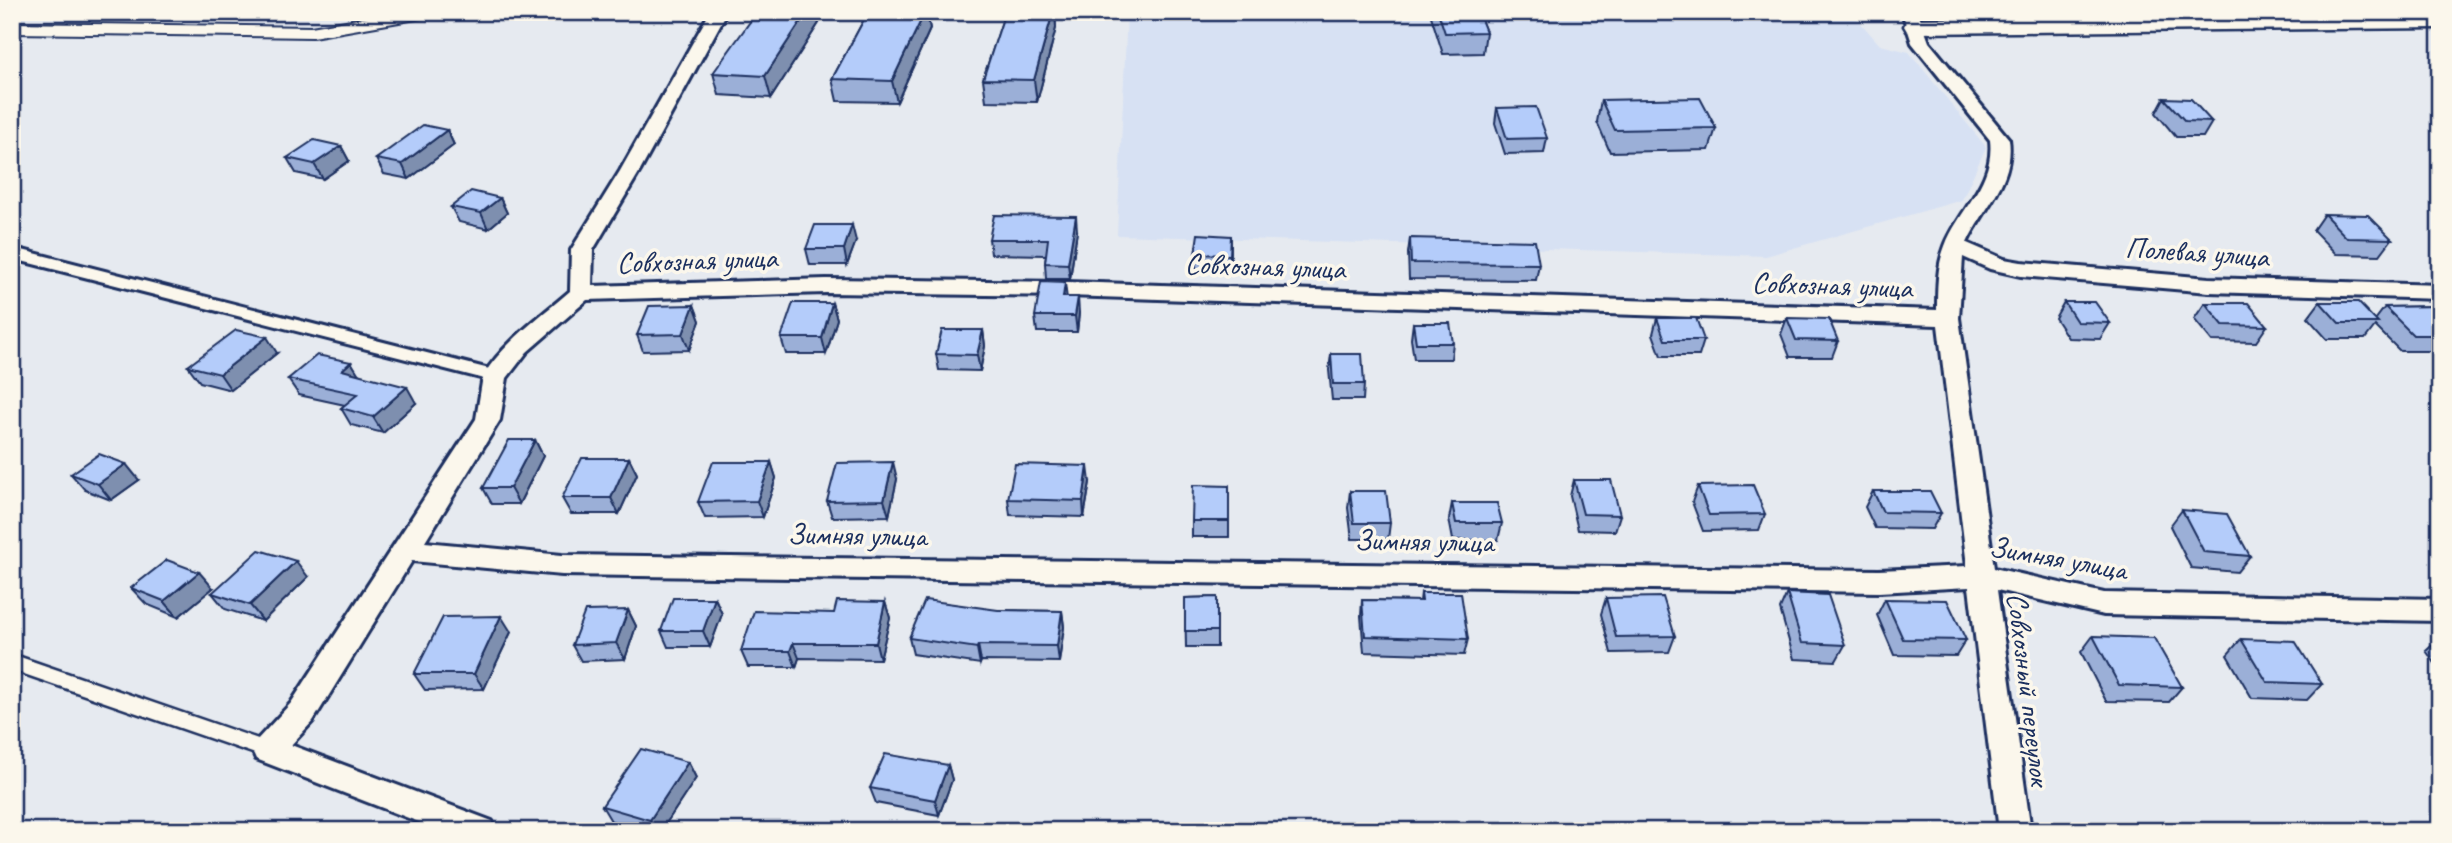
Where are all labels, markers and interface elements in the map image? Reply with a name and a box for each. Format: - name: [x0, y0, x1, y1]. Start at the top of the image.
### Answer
- street label: Полевая улица: [2124, 228, 2272, 276]
- street label: Совхозная улица: [616, 238, 780, 282]
- street label: Совхозная улица: [1184, 244, 1348, 288]
- street label: Совхозная улица: [1751, 263, 1915, 307]
- street label: Зимняя улица: [787, 515, 930, 555]
- street label: Зимняя улица: [1354, 521, 1497, 561]
- street label: Зимняя улица: [1986, 527, 2132, 589]
- street label: Совхозный переулок: [1998, 590, 2060, 790]

